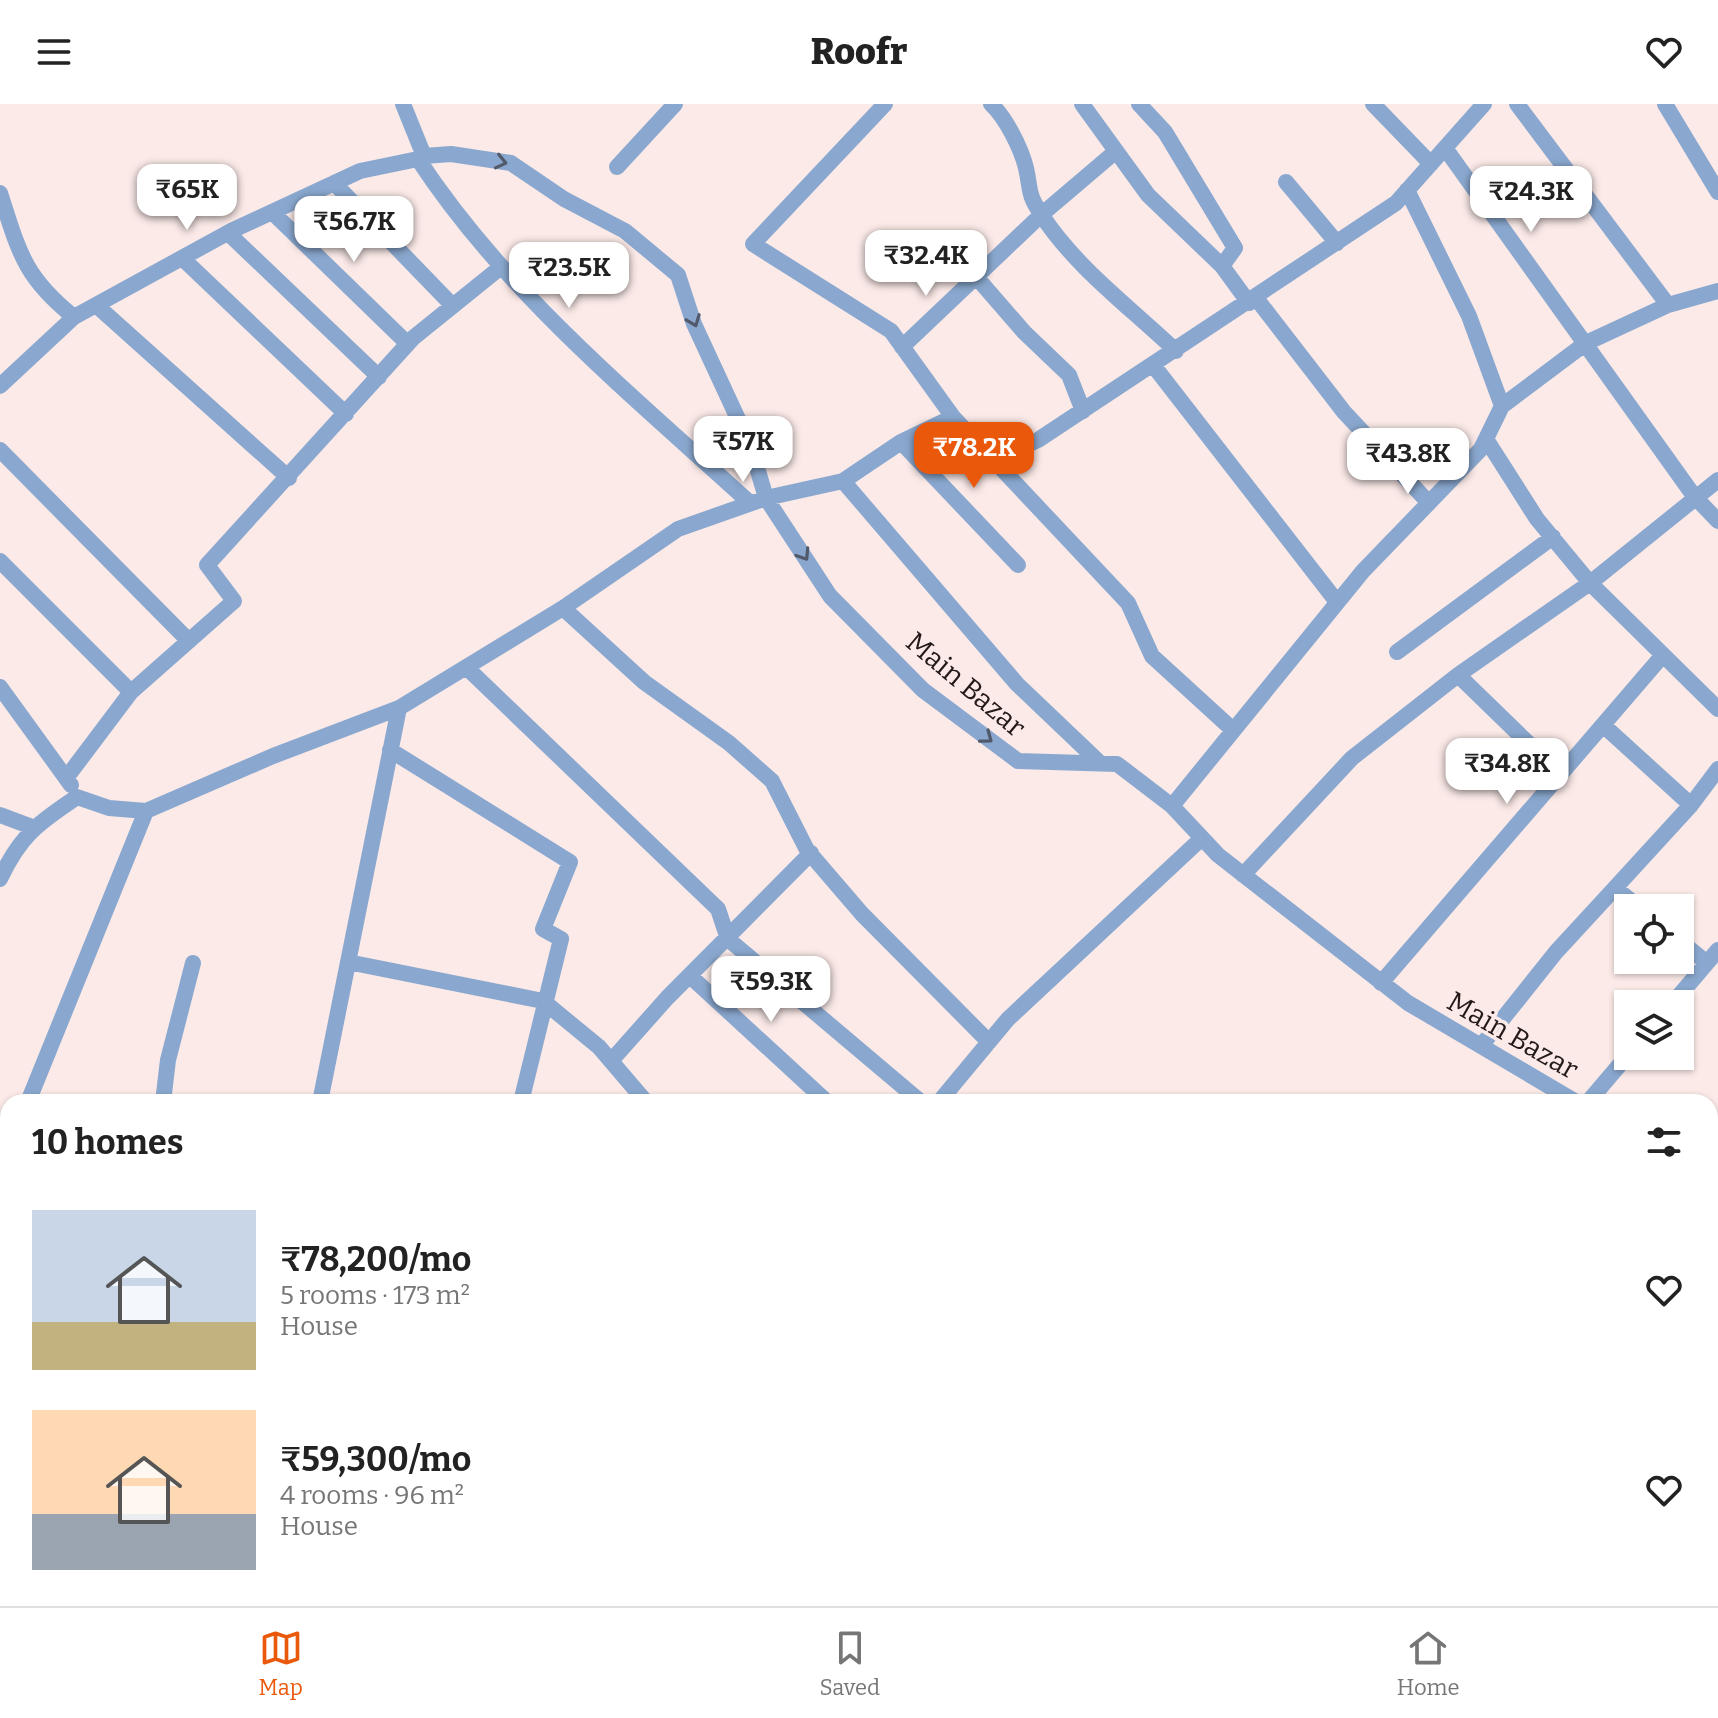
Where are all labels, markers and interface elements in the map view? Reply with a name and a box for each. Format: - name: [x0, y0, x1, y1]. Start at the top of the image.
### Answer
- icon: menu: [32, 30, 76, 74]
- text: Roofr: [811, 30, 907, 74]
- icon: heart: [1642, 30, 1686, 74]
- one-way arrow: [494, 153, 508, 170]
- pin: ₹65K: [140, 164, 234, 232]
- pin: ₹24.3K: [1466, 166, 1596, 234]
- text: ₹65K: [155, 174, 219, 205]
- text: ₹24.3K: [1488, 176, 1574, 207]
- pin: ₹56.7K: [289, 196, 419, 264]
- text: ₹56.7K: [312, 206, 396, 237]
- pin: ₹32.4K: [861, 230, 991, 298]
- text: ₹32.4K: [883, 240, 969, 271]
- pin: ₹23.5K: [504, 242, 634, 310]
- text: ₹23.5K: [527, 252, 611, 283]
- one-way arrow: [684, 313, 701, 327]
- pin: ₹57K: [696, 416, 790, 484]
- pin: ₹78.2K: [909, 422, 1039, 490]
- text: ₹57K: [712, 426, 774, 457]
- pin: ₹43.8K: [1343, 428, 1473, 496]
- text: ₹78.2K: [932, 432, 1016, 463]
- text: ₹43.8K: [1365, 438, 1451, 469]
- one-way arrow: [794, 547, 809, 561]
- street label: Main Bazar: [899, 625, 1032, 744]
- one-way arrow: [978, 728, 993, 742]
- pin: ₹34.8K: [1442, 738, 1572, 806]
- text: ₹34.8K: [1464, 748, 1550, 779]
- map controls: [1614, 894, 1694, 1070]
- button: locate: [1614, 894, 1694, 974]
- pin: ₹59.3K: [706, 956, 836, 1024]
- text: ₹59.3K: [729, 966, 813, 997]
- street label: Main Bazar: [1442, 985, 1584, 1086]
- button: layers: [1614, 990, 1694, 1070]
- icon: filters: [1642, 1120, 1686, 1164]
- text: 10 homes: [32, 1122, 183, 1163]
- text: ₹78,200/mo: [280, 1239, 471, 1280]
- icon: home: [96, 1242, 192, 1338]
- icon: heart: [1642, 1268, 1686, 1312]
- text: 5 rooms · 173 m²: [280, 1280, 470, 1311]
- text: House: [280, 1311, 358, 1342]
- text: ₹59,300/mo: [280, 1439, 471, 1480]
- icon: home: [96, 1442, 192, 1538]
- icon: heart: [1642, 1468, 1686, 1512]
- text: 4 rooms · 96 m²: [280, 1480, 464, 1511]
- text: House: [280, 1511, 358, 1542]
- tab: Map: [258, 1626, 303, 1701]
- tab: Saved: [820, 1626, 880, 1701]
- tab: Home: [1397, 1626, 1460, 1701]

